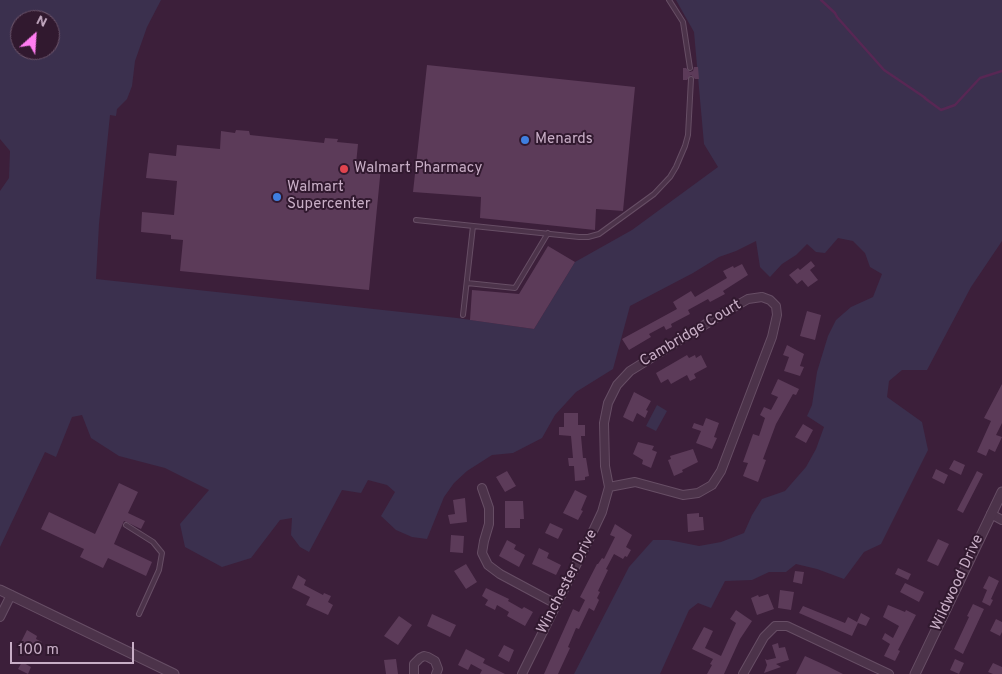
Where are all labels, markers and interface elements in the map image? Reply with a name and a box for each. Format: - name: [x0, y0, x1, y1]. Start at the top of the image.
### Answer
- north arrow: [10, 10, 60, 60]
- text: N: [33, 12, 50, 32]
- place label: Menards: [535, 131, 593, 149]
- marker: Menards: [519, 134, 531, 146]
- place label: Walmart Pharmacy: [354, 160, 482, 178]
- marker: Walmart Pharmacy: [338, 163, 350, 175]
- place label: Walmart Supercenter: [287, 179, 371, 214]
- marker: Walmart Supercenter: [271, 191, 283, 203]
- street label: Cambridge Court: [637, 297, 745, 371]
- street label: Winchester Drive: [534, 527, 602, 637]
- street label: Wildwood Drive: [928, 532, 988, 634]
- scale bar: [12, 632, 136, 664]
- text: 100 m: [18, 641, 59, 660]

